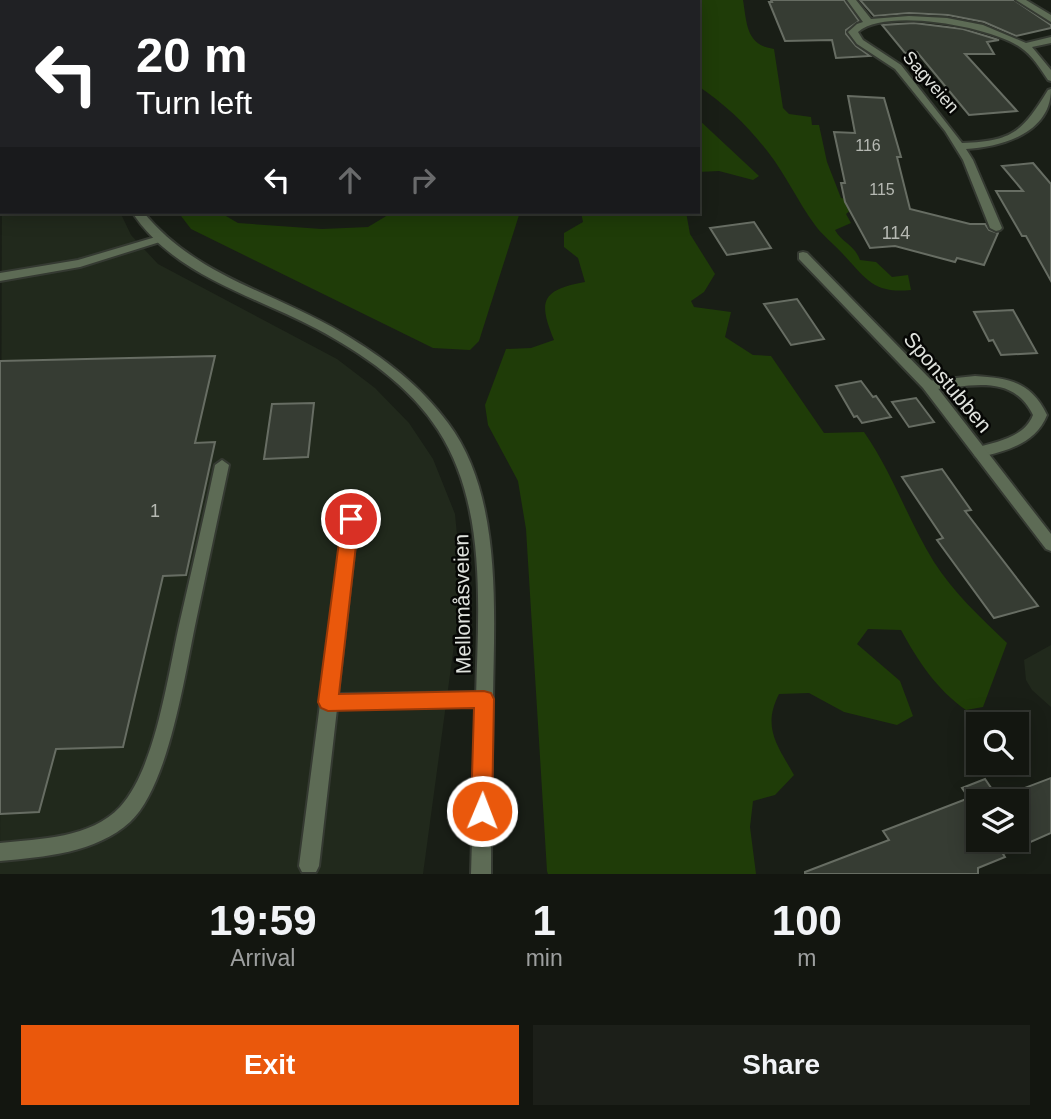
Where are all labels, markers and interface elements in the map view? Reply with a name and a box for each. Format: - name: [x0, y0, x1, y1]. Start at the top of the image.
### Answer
- icon: left: [21, 28, 112, 119]
- text: 20 m: [136, 28, 248, 82]
- street label: Sagveien: [899, 47, 963, 117]
- text: Turn left: [136, 85, 252, 121]
- house number: 116: [855, 137, 881, 154]
- icon: left: [258, 161, 296, 199]
- icon: ahead: [331, 161, 369, 199]
- icon: right: [404, 161, 442, 199]
- house number: 115: [869, 181, 895, 198]
- house number: 114: [882, 223, 910, 243]
- street label: Sponstubben: [899, 327, 997, 437]
- pin: [321, 489, 381, 549]
- icon: arrive: [332, 500, 370, 538]
- house number: 1: [150, 501, 160, 521]
- street label: Mellomåsveien: [449, 534, 475, 674]
- map controls: [966, 712, 1029, 852]
- button: search: [966, 712, 1029, 775]
- position arrow: [445, 774, 519, 848]
- button: layers: [966, 789, 1029, 852]
- text: 19:59: [209, 897, 317, 944]
- text: 1: [532, 897, 556, 944]
- text: 100: [772, 897, 842, 944]
- text: Arrival: [230, 945, 295, 971]
- text: min: [526, 945, 563, 971]
- text: m: [797, 945, 816, 971]
- button: Exit: [21, 1025, 519, 1105]
- button: Share: [533, 1025, 1030, 1105]

